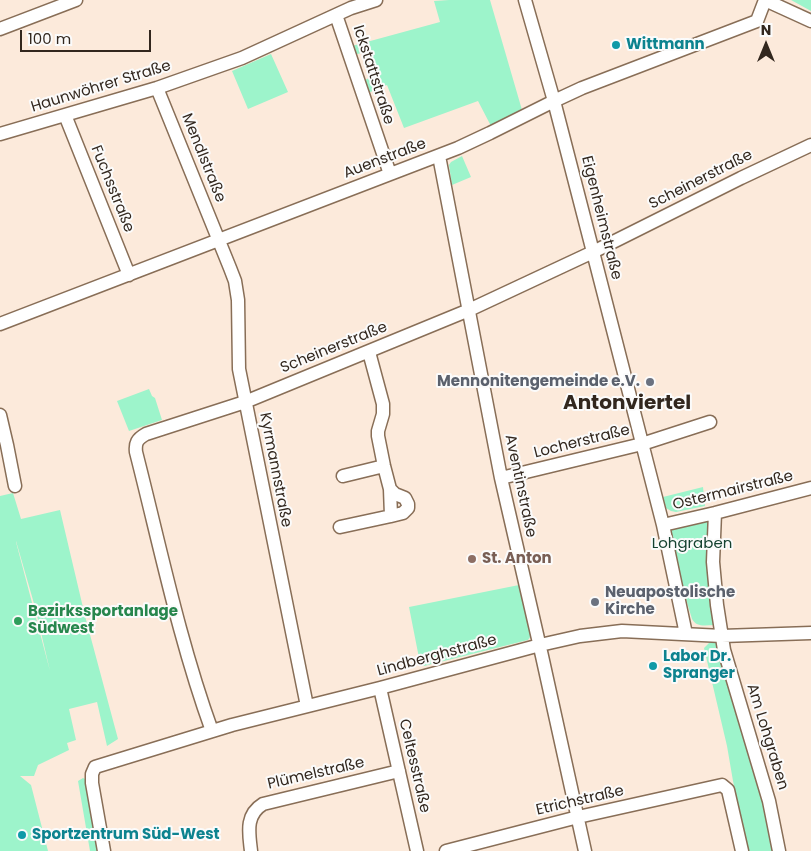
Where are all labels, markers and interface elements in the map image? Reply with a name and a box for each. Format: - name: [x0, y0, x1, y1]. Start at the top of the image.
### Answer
- scale bar: [22, 20, 154, 52]
- north arrow: [741, 20, 791, 70]
- text: N: [761, 20, 771, 40]
- street label: Ickstattstraße: [348, 23, 398, 127]
- text: 100 m: [28, 28, 71, 49]
- place label: Wittmann: [626, 36, 705, 54]
- marker: Wittmann: [610, 39, 622, 51]
- street label: Haunwöhrer Straße: [29, 57, 173, 117]
- street label: Mendlstraße: [177, 111, 229, 205]
- street label: Auenstraße: [341, 135, 429, 183]
- street label: Fuchsstraße: [86, 143, 138, 235]
- street label: Scheinerstraße: [646, 146, 756, 214]
- street label: Eigenheimstraße: [577, 154, 625, 282]
- street label: Scheinerstraße: [278, 318, 390, 378]
- place label: Mennonitengemeinde e.V.: [437, 373, 640, 391]
- marker: Mennonitengemeinde e.V.: [644, 376, 656, 388]
- district label: Antonviertel: [563, 392, 691, 416]
- street label: Kyrmannstraße: [255, 411, 295, 529]
- street label: Locherstraße: [532, 421, 632, 463]
- street label: Aventinstraße: [500, 433, 540, 539]
- street label: Ostermairstraße: [671, 467, 795, 515]
- park label: Lohgraben: [652, 535, 732, 553]
- place label: St. Anton: [482, 550, 552, 568]
- marker: St. Anton: [466, 553, 478, 565]
- place label: Neuapostolische Kirche: [605, 584, 735, 619]
- marker: Neuapostolische Kirche: [589, 596, 601, 608]
- place label: Bezirkssportanlage Südwest: [28, 603, 178, 638]
- marker: Bezirkssportanlage Südwest: [12, 615, 24, 627]
- street label: Lindberghstraße: [375, 631, 499, 681]
- place label: Labor Dr. Spranger: [663, 648, 735, 683]
- marker: Labor Dr. Spranger: [647, 660, 659, 672]
- street label: Am Lohgraben: [742, 682, 792, 792]
- street label: Celtesstraße: [394, 717, 434, 815]
- street label: Plümelstraße: [266, 754, 366, 794]
- street label: Etrichstraße: [534, 782, 626, 820]
- place label: Sportzentrum Süd-West: [32, 826, 220, 844]
- marker: Sportzentrum Süd-West: [16, 829, 28, 841]

